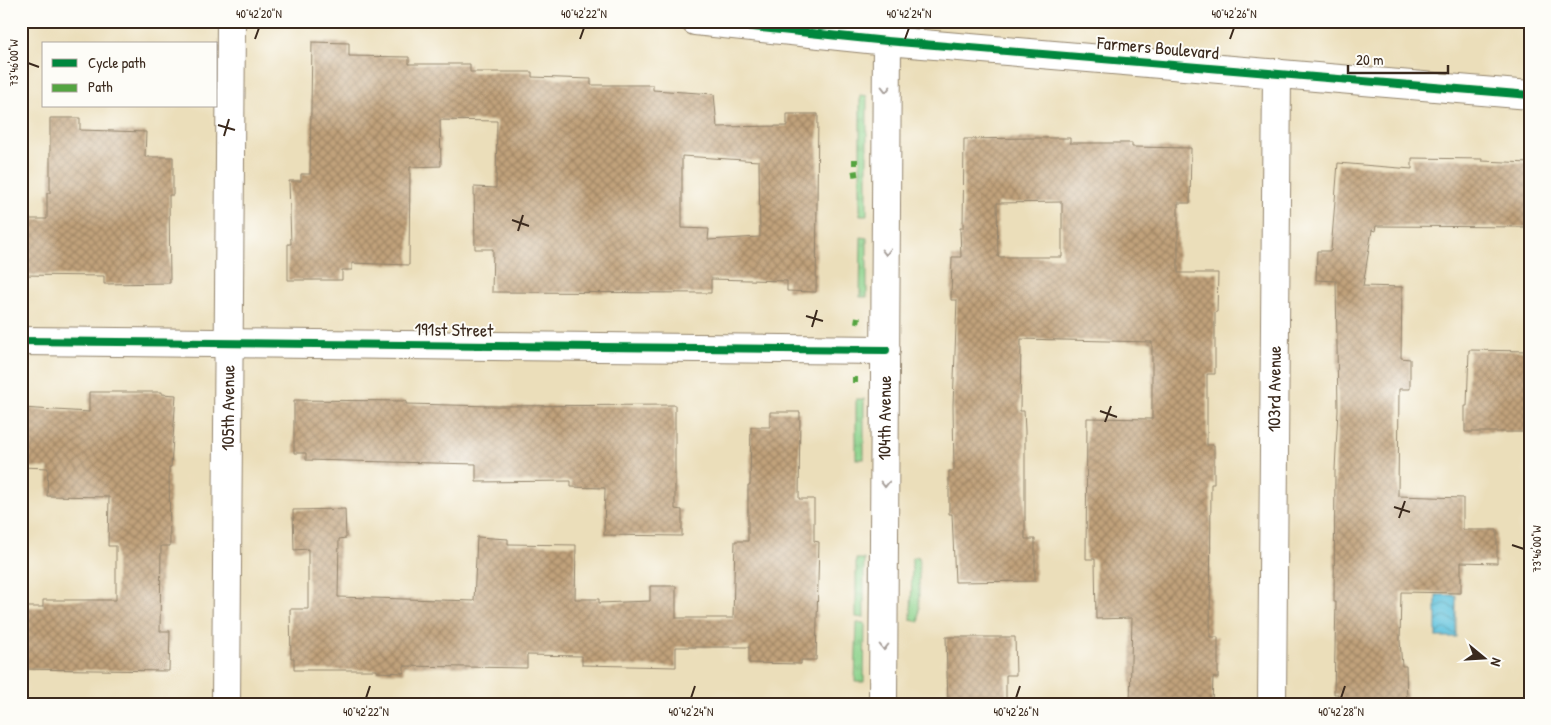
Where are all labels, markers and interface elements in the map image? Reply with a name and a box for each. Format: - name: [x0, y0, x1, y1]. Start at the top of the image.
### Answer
- text: 40°42'20"N: [236, 5, 282, 22]
- text: 40°42'22"N: [561, 5, 607, 22]
- text: 40°42'24"N: [887, 5, 931, 22]
- text: 40°42'26"N: [1211, 5, 1257, 22]
- street label: Farmers Boulevard: [1095, 30, 1220, 65]
- text: 73°46'00"W: [5, 39, 22, 87]
- legend: [42, 42, 218, 108]
- scale bar: [1348, 42, 1448, 74]
- text: 20 m: [1356, 49, 1383, 70]
- text: Cycle path: [88, 52, 146, 73]
- text: Path: [88, 76, 113, 97]
- one-way arrow: [881, 86, 892, 94]
- one-way arrow: [881, 248, 891, 256]
- street label: 191st Street: [414, 316, 494, 343]
- street label: 103rd Avenue: [1261, 346, 1287, 432]
- street label: 105th Avenue: [215, 365, 240, 451]
- street label: 104th Avenue: [871, 375, 897, 461]
- one-way arrow: [880, 481, 890, 489]
- text: 73°46'00"W: [1528, 525, 1545, 573]
- north arrow: [1458, 632, 1508, 682]
- one-way arrow: [879, 644, 889, 651]
- text: N: [1486, 656, 1507, 669]
- text: 40°42'22"N: [343, 703, 389, 720]
- text: 40°42'24"N: [669, 703, 713, 720]
- text: 40°42'26"N: [993, 703, 1039, 720]
- text: 40°42'28"N: [1318, 703, 1364, 720]

